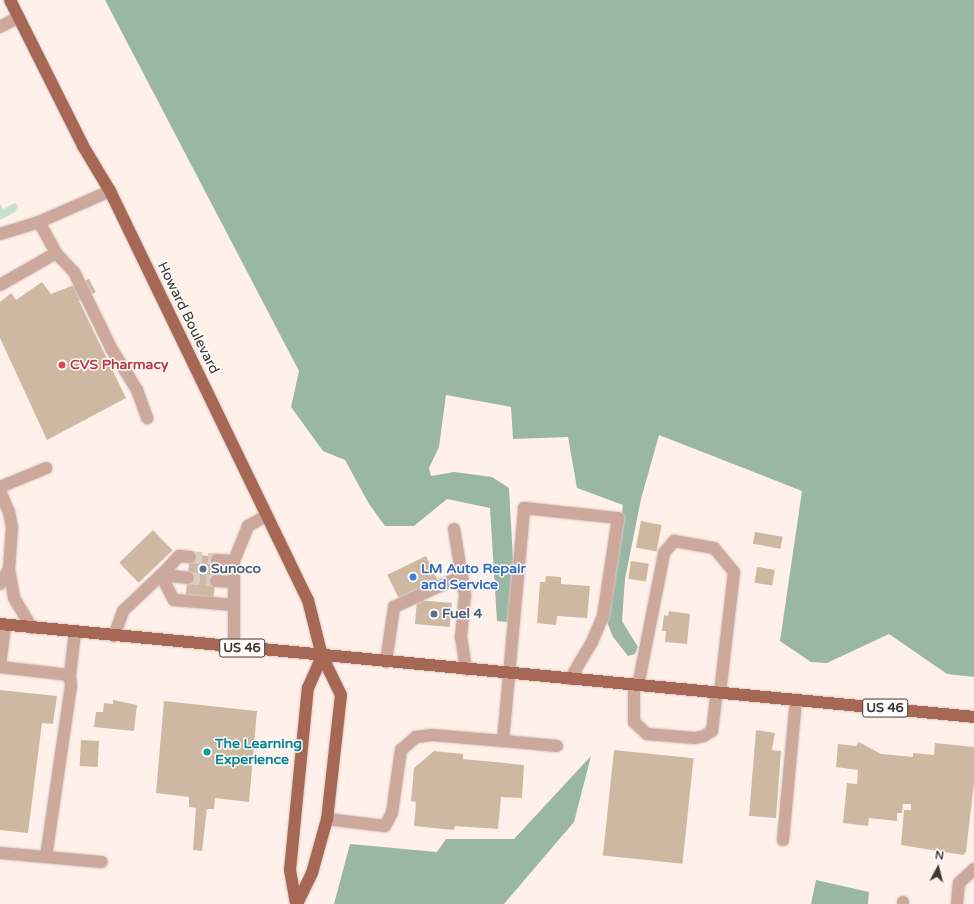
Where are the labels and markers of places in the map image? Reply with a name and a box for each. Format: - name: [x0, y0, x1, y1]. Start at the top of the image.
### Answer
- place label: CVS Pharmacy: [70, 357, 168, 373]
- marker: CVS Pharmacy: [57, 360, 67, 370]
- place label: Sunoco: [211, 561, 261, 577]
- place label: LM Auto Repair and Service: [421, 561, 526, 594]
- marker: Sunoco: [198, 564, 208, 574]
- marker: LM Auto Repair and Service: [408, 572, 418, 582]
- place label: Fuel 4: [442, 606, 482, 622]
- marker: Fuel 4: [429, 609, 439, 619]
- place label: The Learning Experience: [215, 736, 302, 768]
- marker: The Learning Experience: [202, 747, 212, 757]

